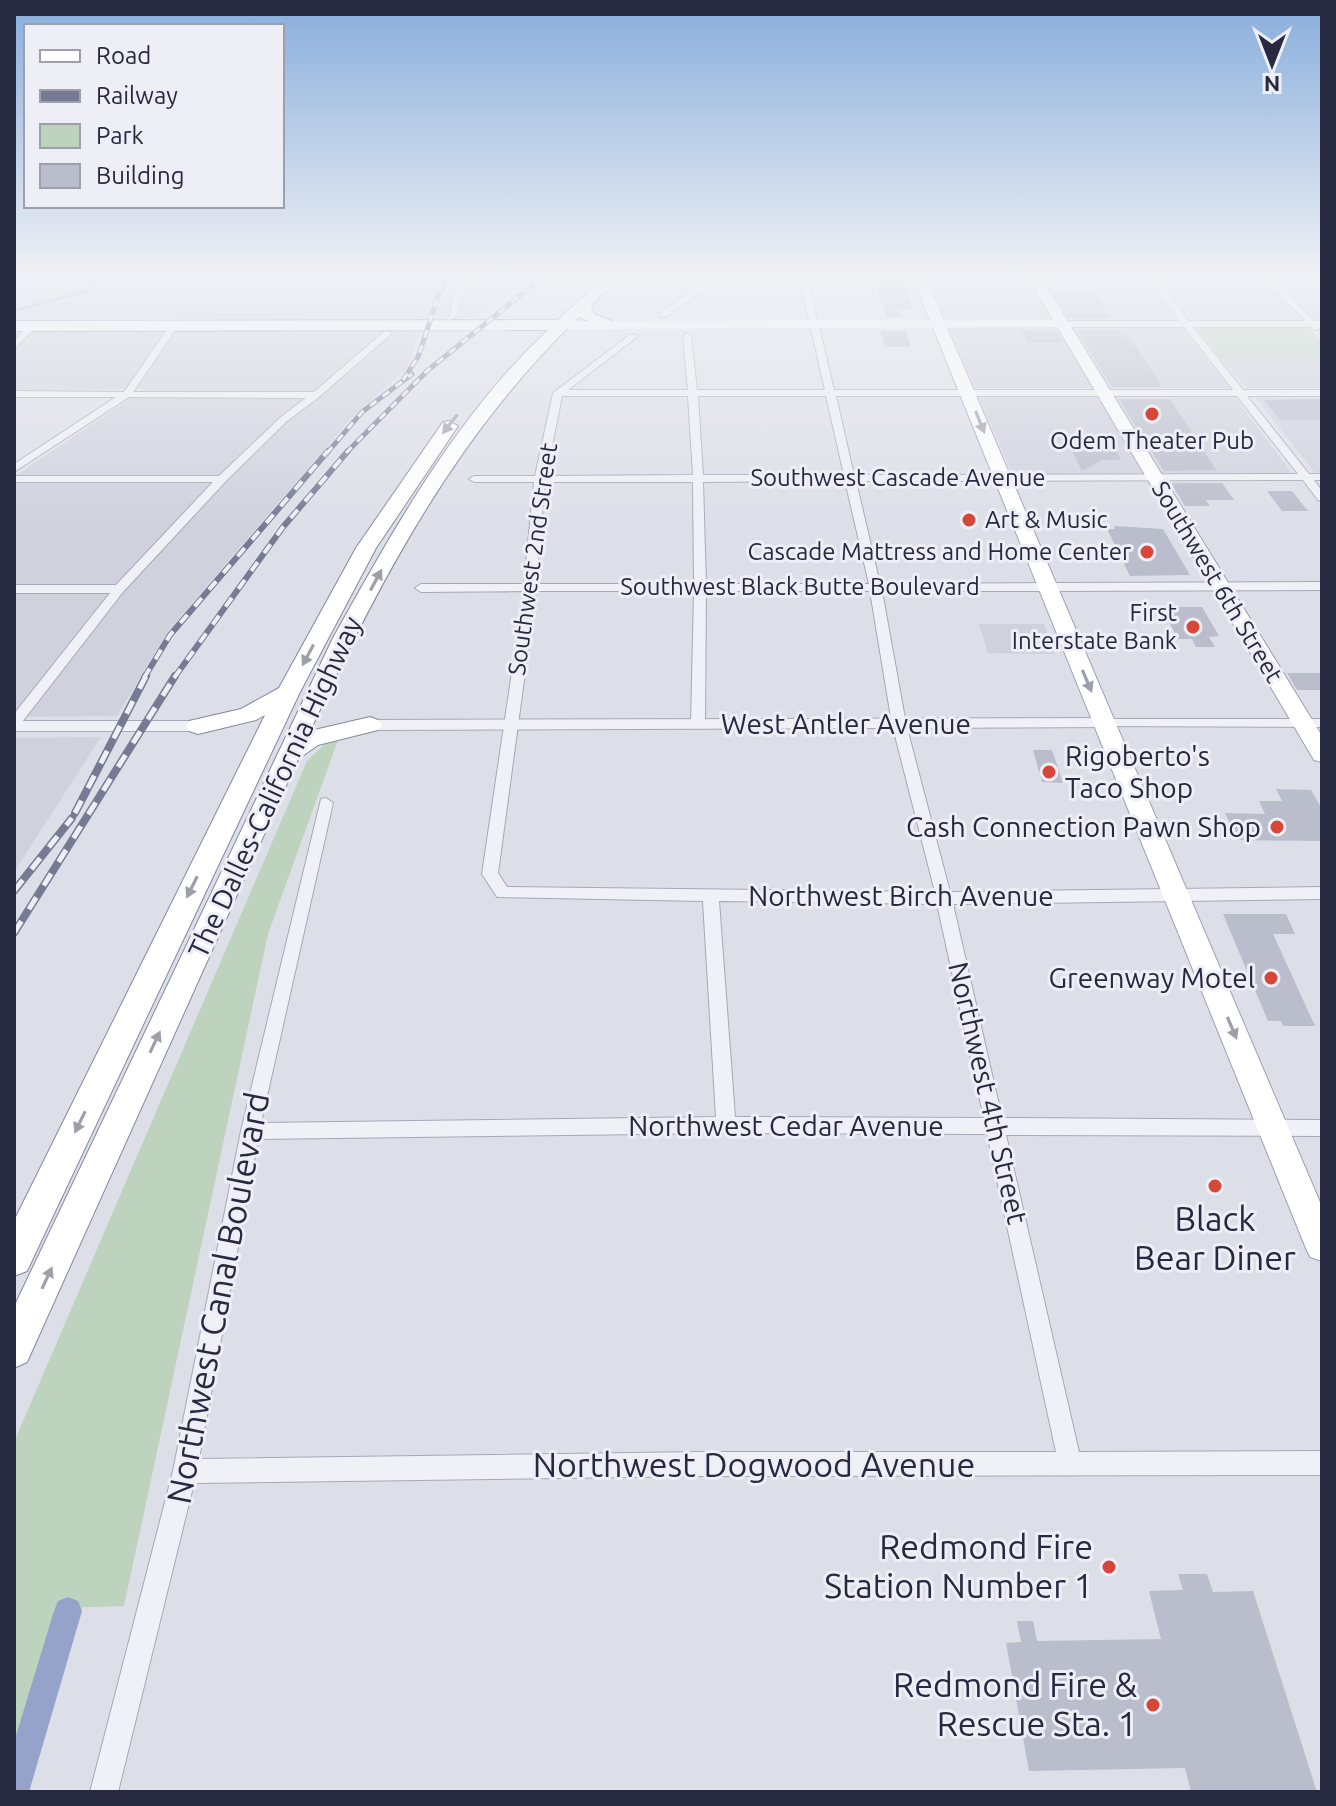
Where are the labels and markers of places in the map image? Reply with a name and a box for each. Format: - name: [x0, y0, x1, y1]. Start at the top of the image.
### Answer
- marker: Odem Theater Pub: [1143, 405, 1161, 423]
- place label: Odem Theater Pub: [1050, 427, 1254, 454]
- place label: Art & Music: [985, 506, 1108, 533]
- marker: Art & Music: [960, 511, 978, 529]
- place label: Cascade Mattress and Home Center: [747, 538, 1131, 565]
- marker: Cascade Mattress and Home Center: [1138, 543, 1156, 561]
- place label: First Interstate Bank: [1012, 599, 1178, 654]
- marker: First Interstate Bank: [1184, 618, 1202, 636]
- place label: Rigoberto's Taco Shop: [1065, 740, 1210, 803]
- marker: Rigoberto's Taco Shop: [1040, 763, 1058, 781]
- place label: Cash Connection Pawn Shop: [906, 811, 1261, 842]
- marker: Cash Connection Pawn Shop: [1268, 818, 1286, 836]
- place label: Greenway Motel: [1049, 962, 1255, 993]
- marker: Greenway Motel: [1262, 969, 1280, 987]
- marker: Black Bear Diner: [1206, 1177, 1224, 1195]
- place label: Black Bear Diner: [1134, 1199, 1296, 1276]
- place label: Redmond Fire Station Number 1: [824, 1527, 1093, 1604]
- marker: Redmond Fire Station Number 1: [1100, 1558, 1118, 1576]
- place label: Redmond Fire & Rescue Sta. 1: [893, 1665, 1137, 1742]
- marker: Redmond Fire & Rescue Sta. 1: [1144, 1696, 1162, 1714]

